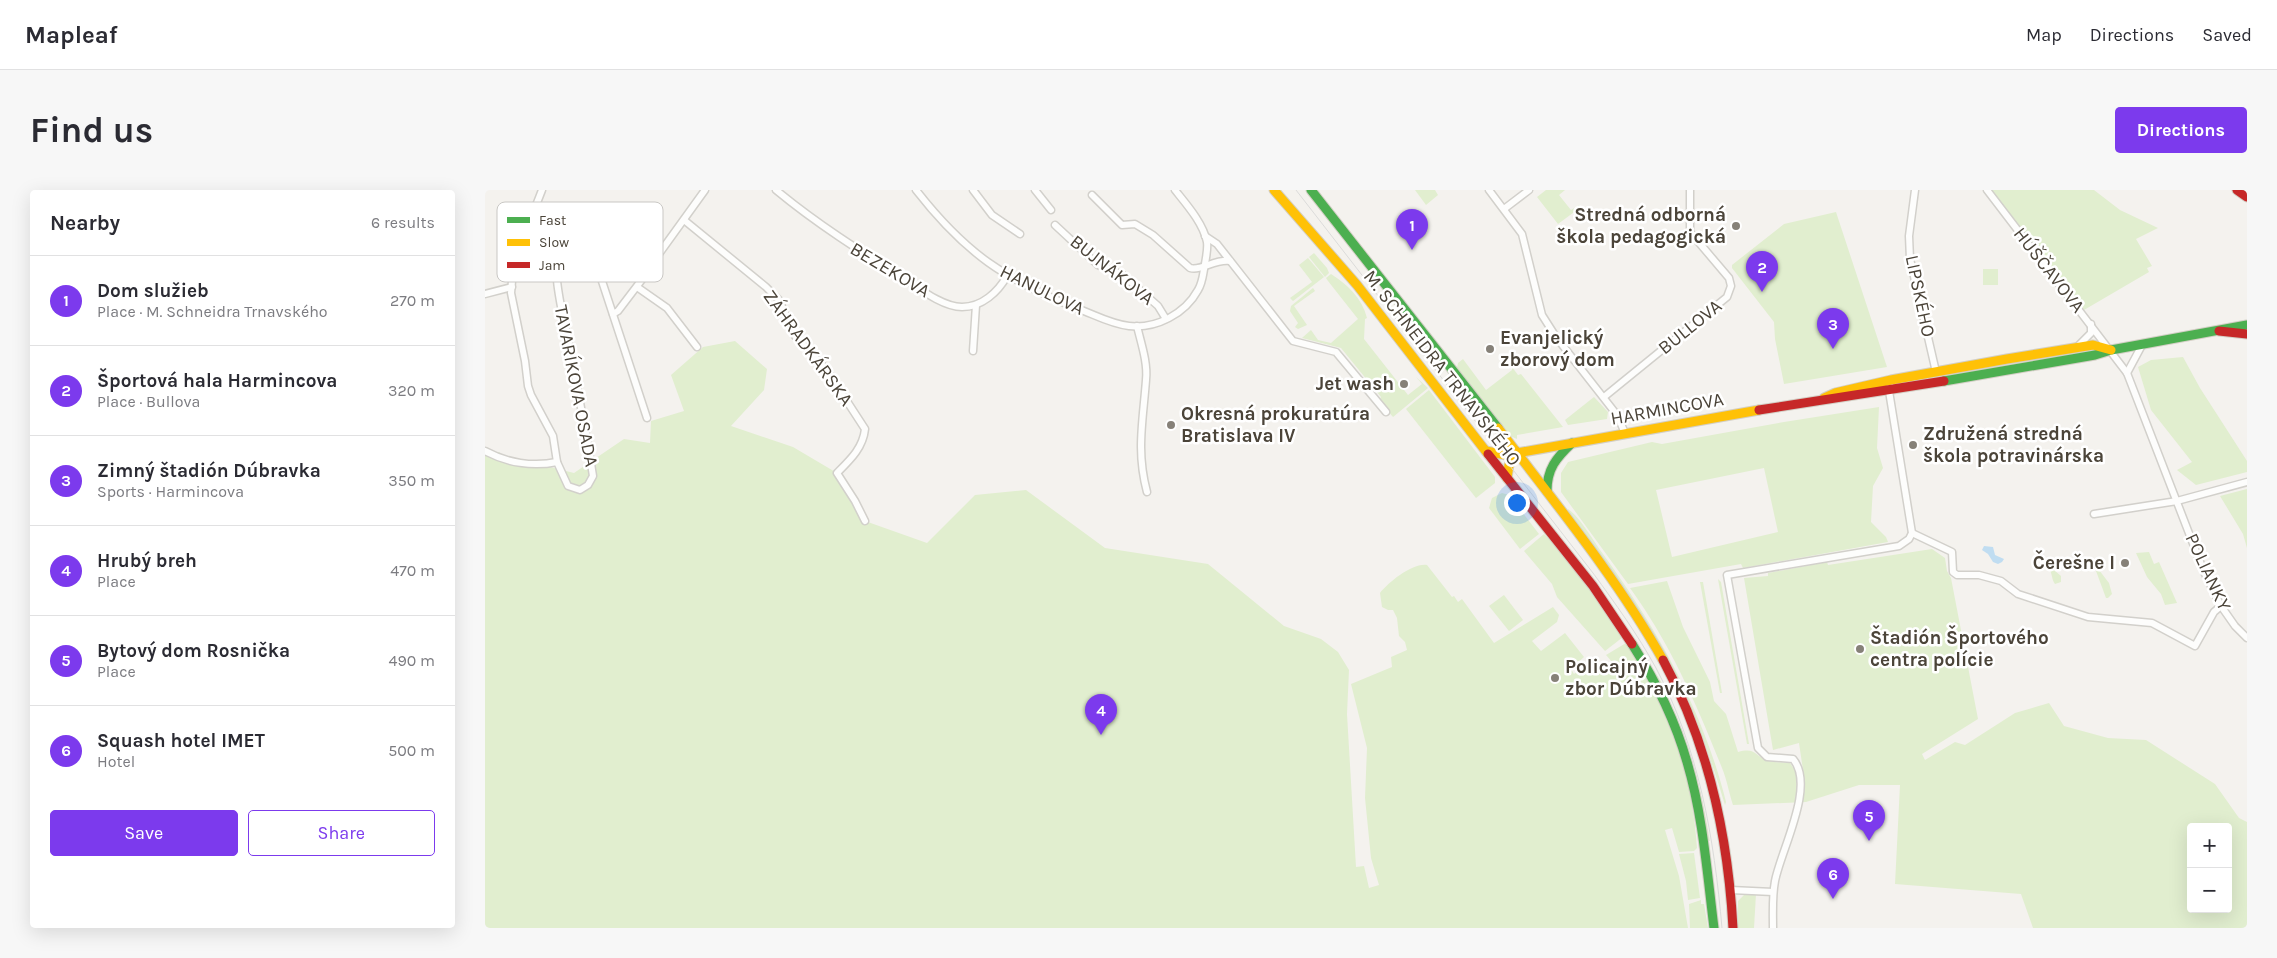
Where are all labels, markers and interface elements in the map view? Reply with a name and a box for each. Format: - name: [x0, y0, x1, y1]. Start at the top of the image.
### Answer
- text: Mapleaf: [25, 21, 118, 49]
- text: Map: [2026, 24, 2062, 46]
- text: Directions: [2090, 24, 2174, 46]
- text: Saved: [2202, 24, 2252, 46]
- button: Directions: [2115, 107, 2247, 153]
- text: Find us: [30, 110, 153, 151]
- legend: [497, 202, 663, 282]
- place label: Stredná odborná škola pedagogická: [1556, 204, 1726, 248]
- pin: 1: [1396, 209, 1428, 250]
- text: Nearby: [50, 211, 120, 235]
- text: Fast: [539, 212, 566, 229]
- text: 6 results: [371, 213, 435, 232]
- marker: Stredná odborná škola pedagogická: [1730, 220, 1742, 232]
- street label: HÚŠČAVOVA: [2009, 222, 2090, 317]
- street label: BUJNÁKOVA: [1066, 230, 1159, 310]
- text: Slow: [539, 234, 569, 251]
- street label: BEZEKOVA: [846, 238, 934, 302]
- pin: 2: [1746, 251, 1778, 292]
- street label: LIPSKÉHO: [1901, 253, 1940, 339]
- text: Jam: [539, 257, 565, 274]
- street label: HANULOVA: [996, 260, 1088, 320]
- street label: M. SCHNEIDRA TRNAVSKÉHO: [1359, 265, 1526, 470]
- text: Dom služieb: [97, 280, 209, 302]
- street label: ZÁHRADKÁRSKA: [759, 285, 858, 410]
- text: 1: [63, 291, 69, 310]
- text: 270 m: [390, 291, 435, 310]
- street label: BULLOVA: [1654, 295, 1726, 359]
- text: Place · M. Schneidra Trnavského: [97, 302, 328, 321]
- street label: TAVARÍKOVA OSADA: [550, 303, 603, 469]
- pin: 3: [1817, 308, 1849, 349]
- place label: Evanjelický zborový dom: [1500, 327, 1615, 371]
- marker: Evanjelický zborový dom: [1484, 343, 1496, 355]
- text: Športová hala Harmincova: [97, 370, 337, 392]
- place label: Jet wash: [1316, 373, 1394, 395]
- marker: Jet wash: [1398, 378, 1410, 390]
- text: 2: [61, 381, 71, 400]
- text: 320 m: [388, 381, 435, 400]
- street label: HARMINCOVA: [1609, 388, 1725, 430]
- text: Place · Bullova: [97, 392, 200, 411]
- place label: Okresná prokuratúra Bratislava IV: [1181, 403, 1370, 447]
- marker: Okresná prokuratúra Bratislava IV: [1165, 419, 1177, 431]
- place label: Združená stredná škola potravinárska: [1923, 423, 2104, 467]
- marker: Združená stredná škola potravinárska: [1907, 439, 1919, 451]
- text: Zimný štadión Dúbravka: [97, 460, 321, 482]
- text: 3: [61, 471, 71, 490]
- text: 350 m: [388, 471, 435, 490]
- text: Sports · Harmincova: [97, 482, 244, 501]
- your location: [1504, 490, 1530, 516]
- street label: POLIANKY: [2181, 530, 2236, 615]
- place label: Čerešne I: [2033, 549, 2115, 574]
- text: Hrubý breh: [97, 550, 197, 572]
- marker: Čerešne I: [2119, 557, 2131, 569]
- text: 4: [61, 561, 71, 580]
- text: 470 m: [390, 561, 435, 580]
- text: Place: [97, 572, 136, 591]
- place label: Štadión Športového centra polície: [1870, 624, 2049, 671]
- text: Bytový dom Rosnička: [97, 640, 290, 662]
- marker: Štadión Športového centra polície: [1854, 643, 1866, 655]
- text: 5: [61, 651, 71, 670]
- text: 490 m: [389, 651, 435, 670]
- place label: Policajný zbor Dúbravka: [1565, 656, 1697, 700]
- text: Place: [97, 662, 136, 681]
- marker: Policajný zbor Dúbravka: [1549, 672, 1561, 684]
- pin: 4: [1085, 694, 1117, 735]
- text: Squash hotel IMET: [97, 730, 265, 752]
- text: 6: [61, 741, 71, 760]
- text: 500 m: [388, 741, 435, 760]
- text: Hotel: [97, 752, 135, 771]
- pin: 5: [1853, 800, 1885, 841]
- button: Save: [50, 810, 238, 856]
- button: Share: [248, 810, 435, 856]
- map controls: [2187, 823, 2232, 913]
- button: +: [2187, 823, 2232, 868]
- pin: 6: [1817, 858, 1849, 899]
- button: −: [2187, 868, 2232, 913]

